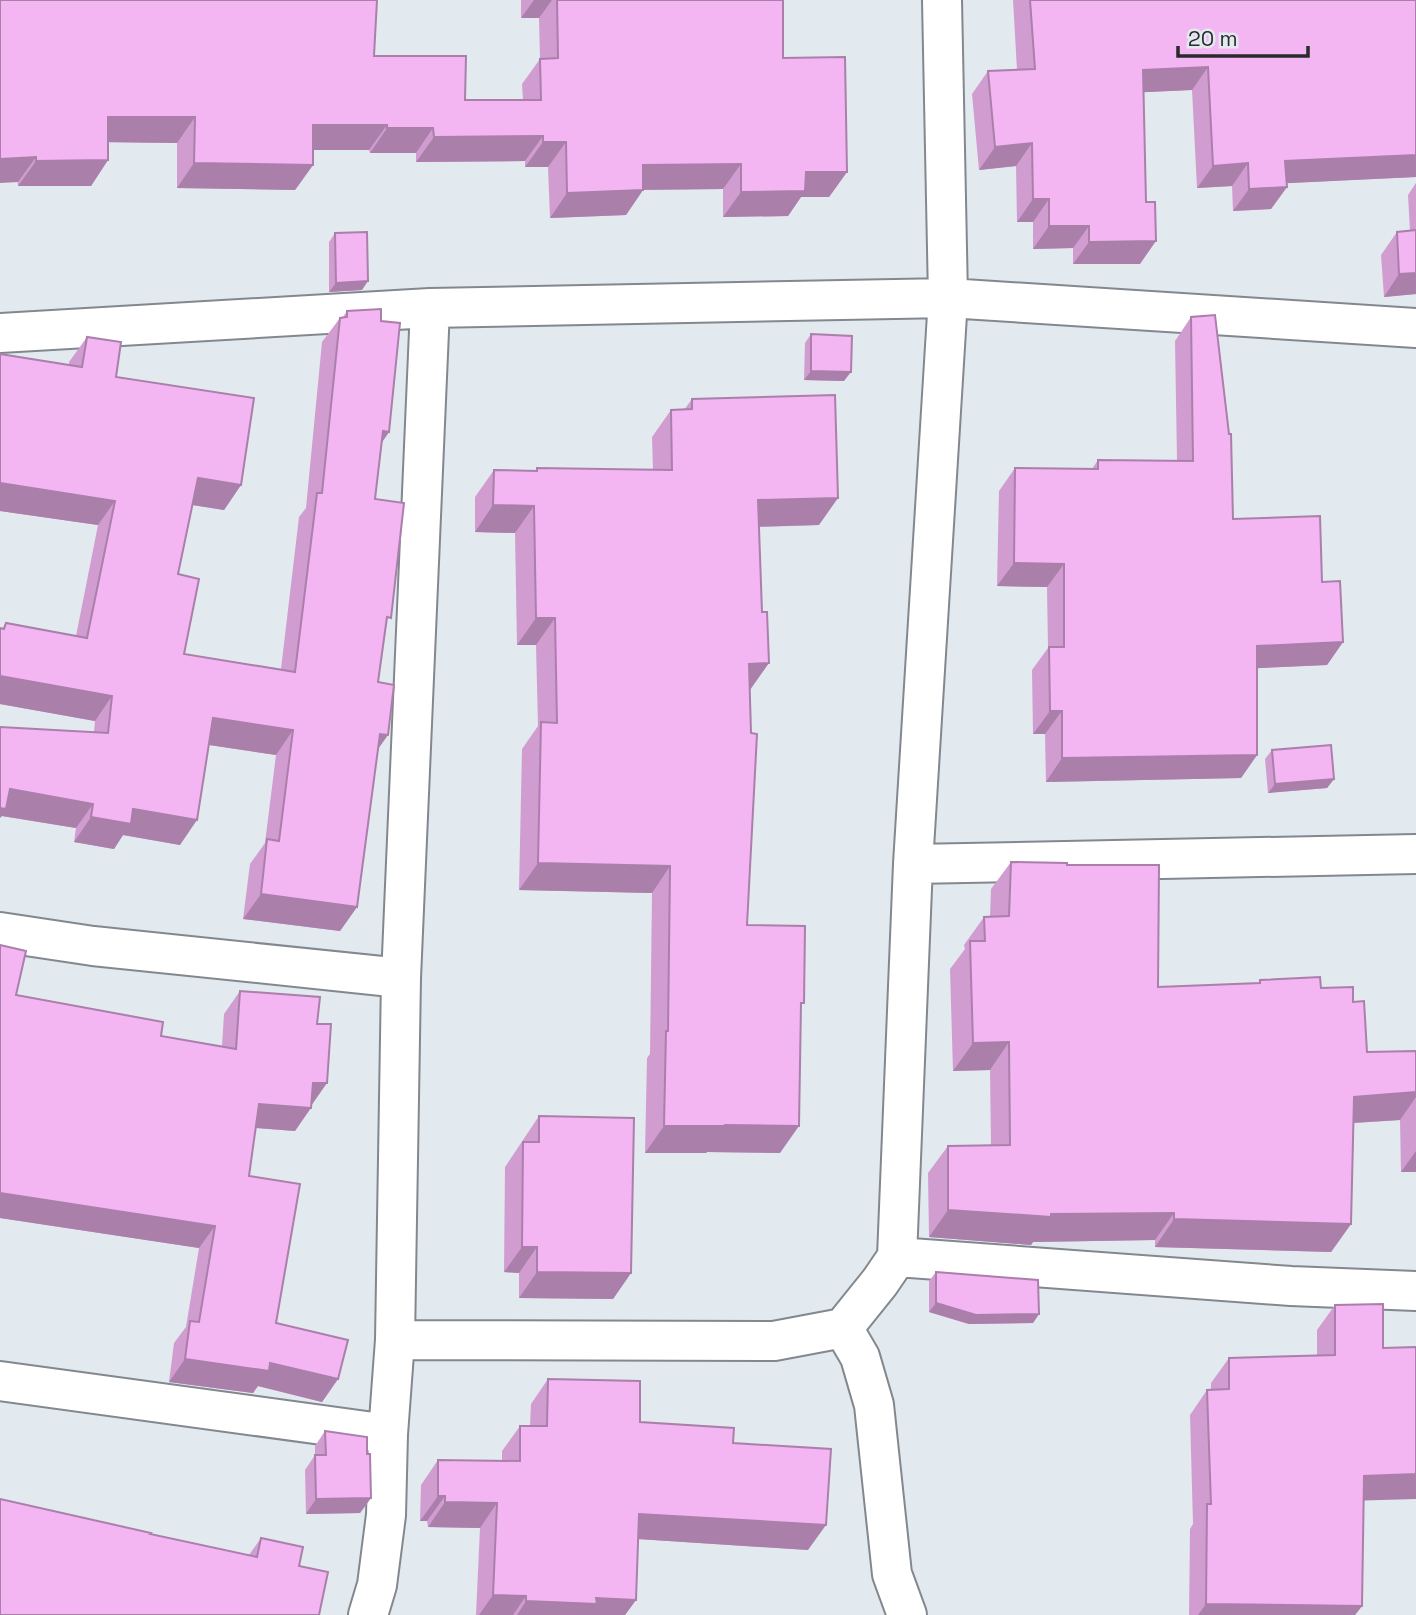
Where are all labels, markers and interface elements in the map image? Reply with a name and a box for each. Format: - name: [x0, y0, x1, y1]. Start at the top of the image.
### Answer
- scale bar: [1178, 14, 1308, 58]
- text: 20 m: [1188, 25, 1238, 52]

